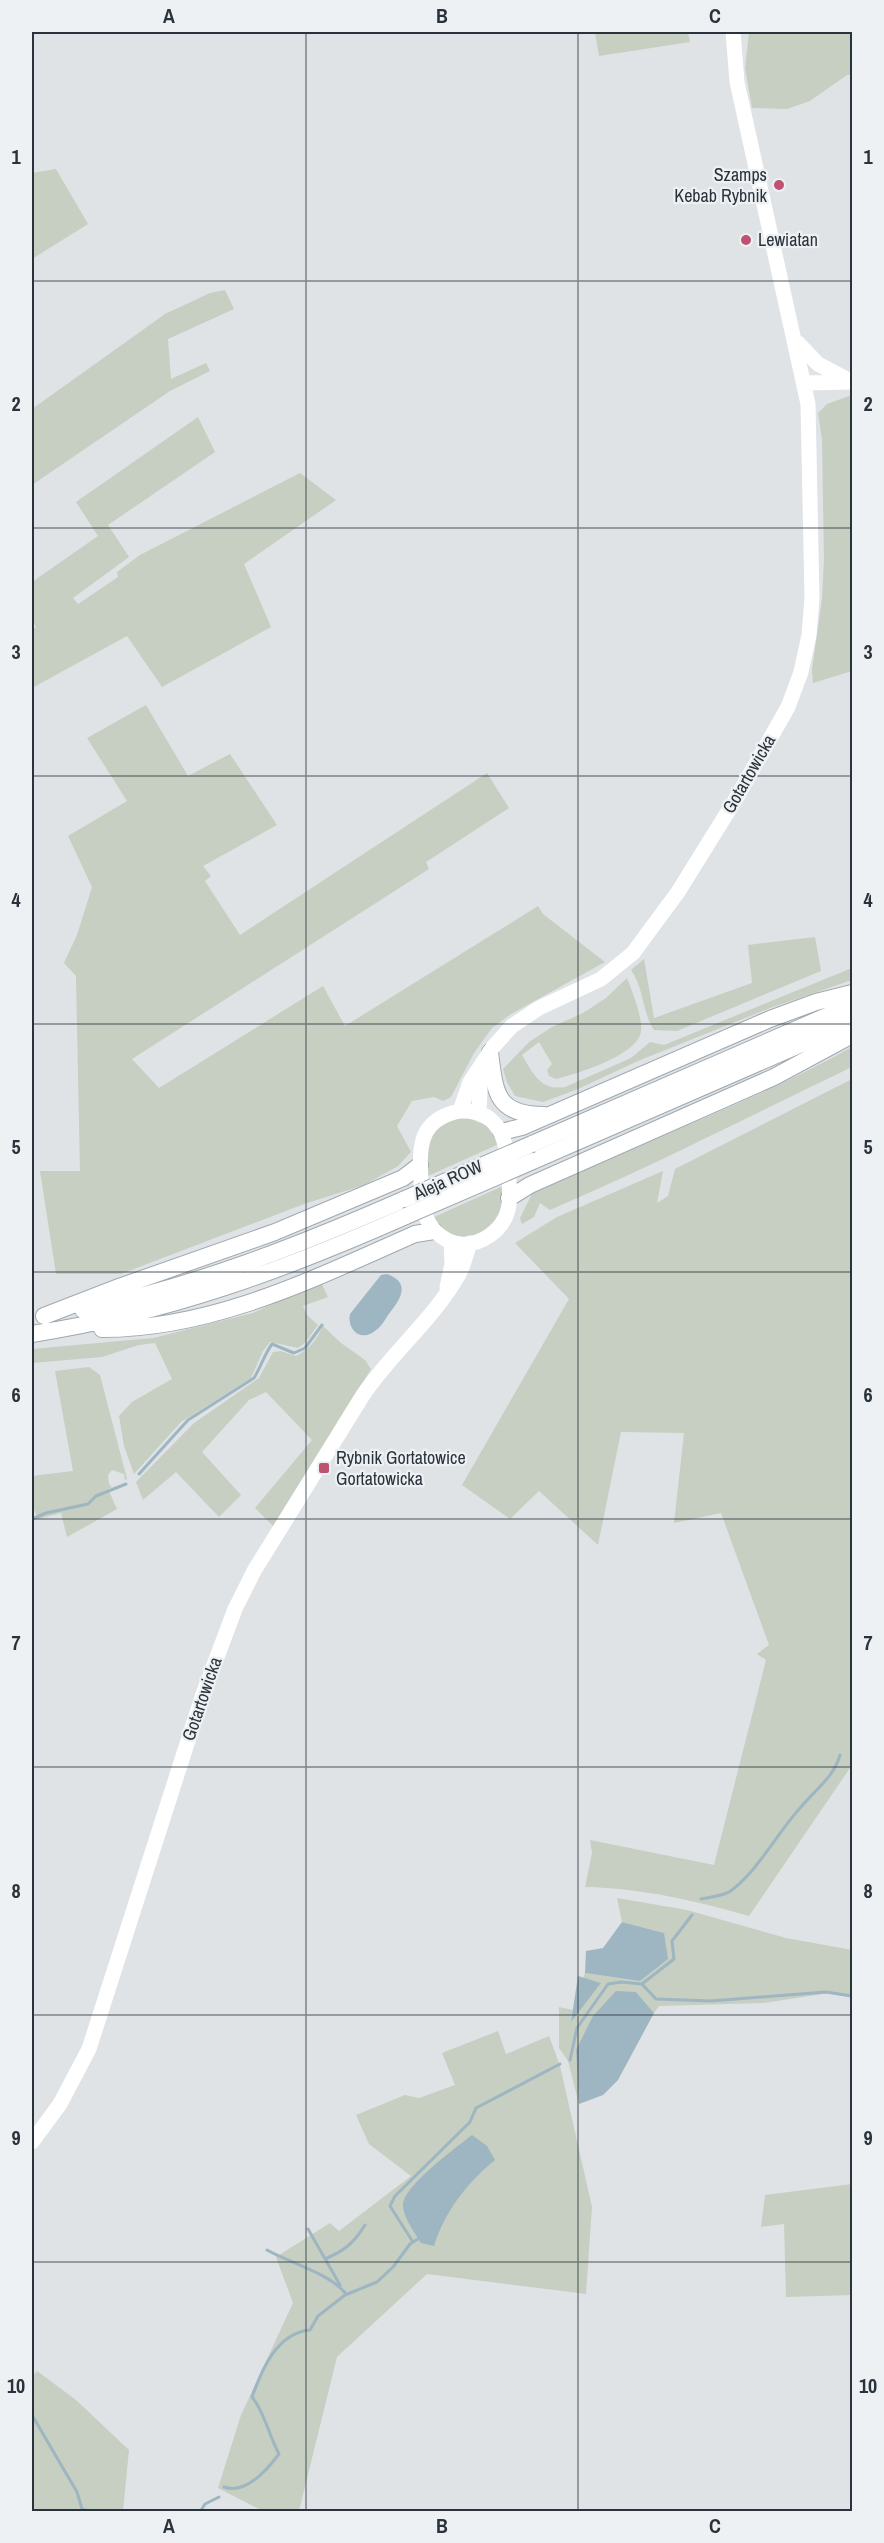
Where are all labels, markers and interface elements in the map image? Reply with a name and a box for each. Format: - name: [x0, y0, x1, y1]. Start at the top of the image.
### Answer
- text: A: [163, 2, 175, 29]
- text: B: [436, 2, 448, 29]
- text: C: [709, 2, 721, 29]
- text: 1: [11, 143, 21, 170]
- text: 1: [863, 143, 873, 170]
- place label: Szamps Kebab Rybnik: [674, 162, 768, 208]
- marker: Szamps Kebab Rybnik: [772, 178, 786, 192]
- place label: Lewiatan: [758, 227, 818, 252]
- marker: Lewiatan: [739, 233, 753, 247]
- text: 2: [11, 390, 21, 417]
- text: 2: [863, 390, 873, 417]
- text: 3: [11, 638, 21, 665]
- text: 3: [863, 638, 873, 665]
- street label: Gotartowicka: [716, 730, 781, 818]
- text: 4: [11, 886, 21, 913]
- text: 4: [863, 886, 873, 913]
- text: 5: [11, 1133, 21, 1160]
- text: 5: [863, 1133, 873, 1160]
- street label: Aleja ROW: [408, 1153, 486, 1206]
- text: 6: [11, 1381, 21, 1408]
- text: 6: [863, 1381, 873, 1408]
- place label: Rybnik Gortatowice Gortatowicka: [336, 1445, 466, 1491]
- marker: Rybnik Gortatowice Gortatowicka: [317, 1461, 331, 1475]
- text: 7: [11, 1629, 21, 1656]
- text: 7: [863, 1629, 873, 1656]
- street label: Gotartowicka: [176, 1654, 228, 1744]
- text: 8: [11, 1877, 21, 1904]
- text: 8: [863, 1877, 873, 1904]
- text: 9: [11, 2124, 21, 2151]
- text: 9: [863, 2124, 873, 2151]
- text: 10: [7, 2372, 25, 2399]
- text: 10: [859, 2372, 877, 2399]
- text: A: [163, 2512, 175, 2539]
- text: B: [436, 2512, 448, 2539]
- text: C: [709, 2512, 721, 2539]

